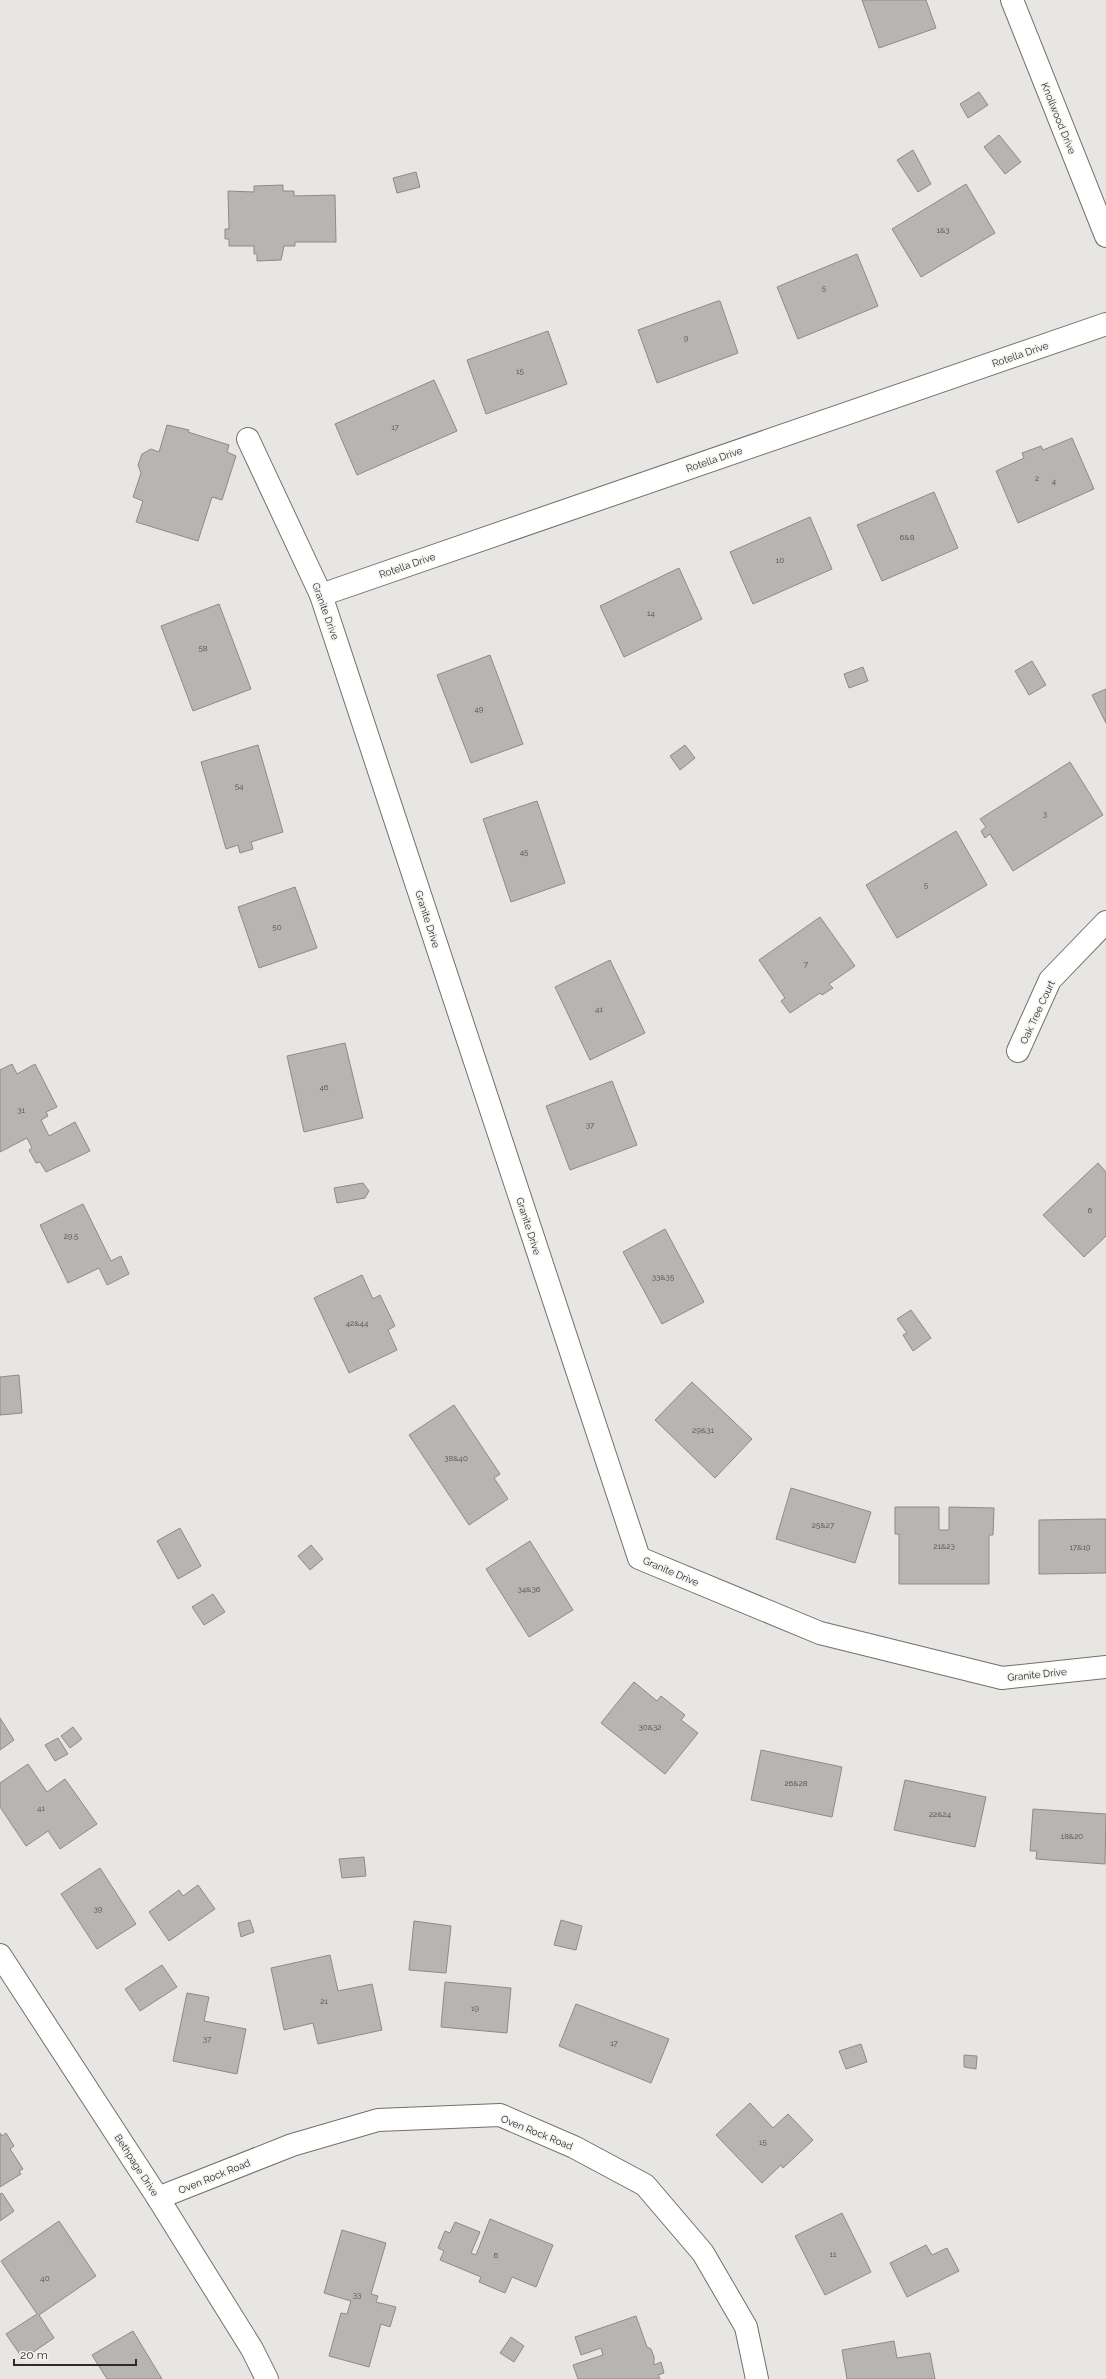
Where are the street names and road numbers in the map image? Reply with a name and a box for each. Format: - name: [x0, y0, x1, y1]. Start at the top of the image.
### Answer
- street label: Knollwood Drive: [1039, 81, 1078, 156]
- street label: Rotella Drive: [991, 340, 1050, 369]
- street label: Rotella Drive: [685, 445, 744, 474]
- street label: Rotella Drive: [378, 551, 437, 580]
- street label: Granite Drive: [310, 581, 341, 641]
- street label: Granite Drive: [413, 889, 442, 949]
- street label: Oak Tree Court: [1018, 978, 1057, 1046]
- street label: Granite Drive: [514, 1196, 543, 1256]
- street label: Granite Drive: [641, 1555, 701, 1588]
- street label: Granite Drive: [1007, 1666, 1067, 1683]
- street label: Oven Rock Road: [499, 2113, 574, 2152]
- street label: Bethpage Drive: [112, 2132, 161, 2198]
- street label: Oven Rock Road: [177, 2157, 252, 2196]

